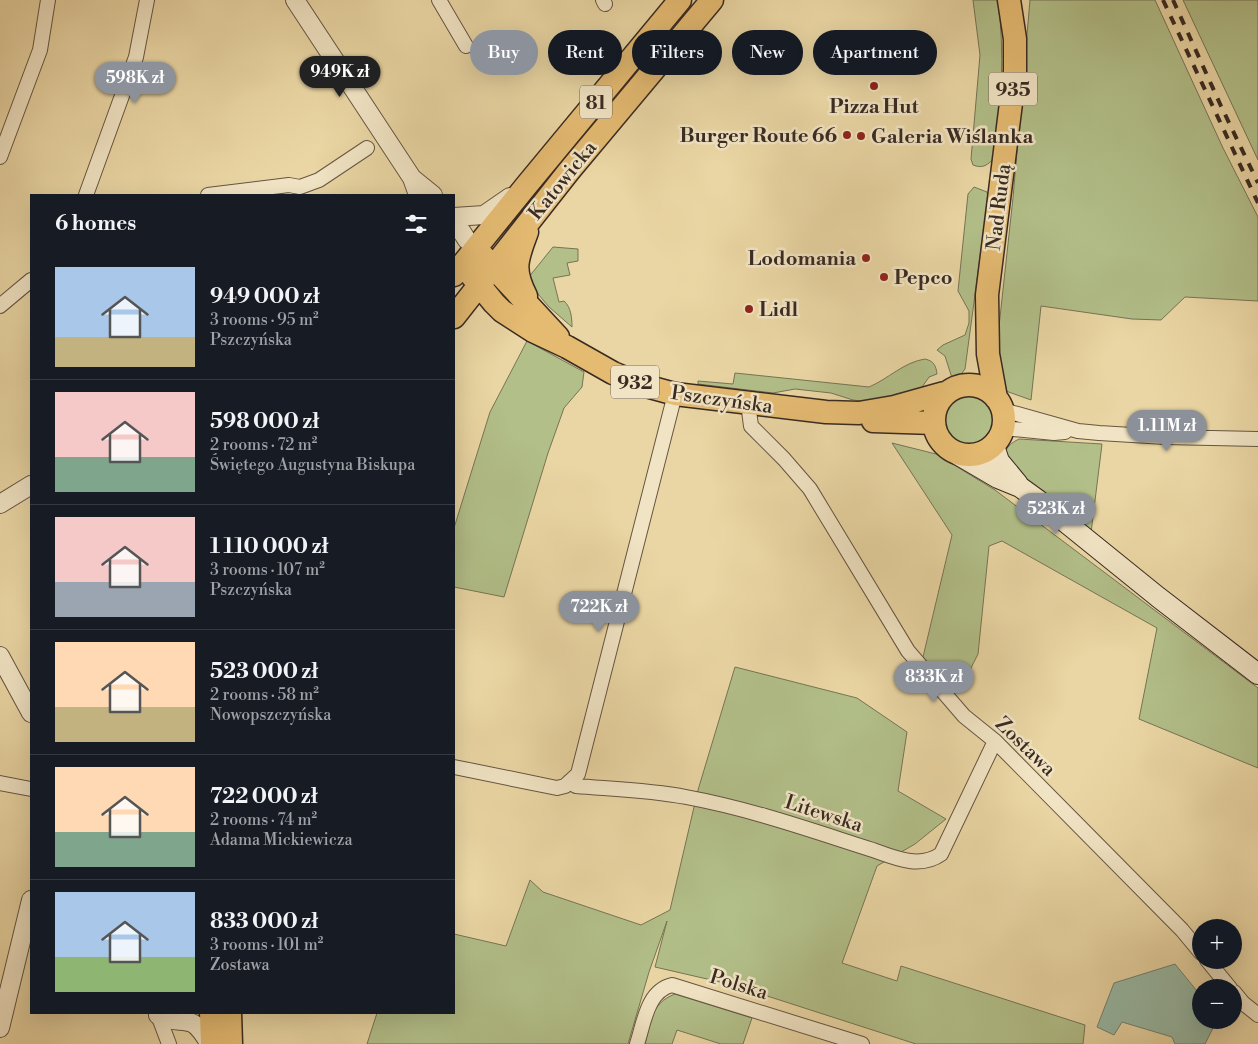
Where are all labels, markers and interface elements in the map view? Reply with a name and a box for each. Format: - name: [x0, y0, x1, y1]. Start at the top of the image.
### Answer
- chip: Buy: [470, 30, 538, 75]
- chip: Rent: [548, 30, 622, 75]
- chip: Filters: [632, 30, 722, 75]
- chip: New: [732, 30, 803, 75]
- chip: Apartment: [813, 30, 937, 75]
- pin: 949K zł: [294, 56, 386, 98]
- pin: 598K zł: [89, 62, 181, 104]
- text: 949K zł: [310, 62, 370, 82]
- text: 598K zł: [106, 68, 164, 88]
- road number: 935: [989, 72, 1037, 106]
- marker: Pizza Hut: [868, 80, 880, 92]
- road number: 81: [580, 85, 612, 118]
- place label: Pizza Hut: [829, 95, 920, 120]
- place label: Burger Route 66: [680, 124, 837, 149]
- place label: Galeria Wiślanka: [871, 125, 1033, 150]
- marker: Burger Route 66: [841, 129, 853, 141]
- marker: Galeria Wiślanka: [855, 130, 867, 142]
- street label: Katowicka: [524, 136, 603, 226]
- street label: Nad Rudą: [982, 162, 1017, 252]
- icon: filters: [402, 210, 430, 238]
- text: 6 homes: [55, 211, 136, 237]
- place label: Lodomania: [748, 247, 856, 272]
- marker: Lodomania: [860, 252, 872, 264]
- place label: Pepco: [894, 266, 952, 291]
- marker: Pepco: [878, 271, 890, 283]
- text: 949 000 zł: [210, 284, 320, 310]
- icon: home: [95, 287, 155, 347]
- place label: Lidl: [759, 298, 799, 323]
- marker: Lidl: [743, 303, 755, 315]
- text: 3 rooms · 95 m²: [210, 310, 319, 330]
- text: Pszczyńska: [210, 330, 292, 350]
- road number: 932: [611, 366, 659, 398]
- street label: Pszczyńska: [669, 381, 775, 420]
- text: 598 000 zł: [210, 409, 319, 435]
- pin: 1.11M zł: [1115, 410, 1219, 452]
- icon: home: [95, 412, 155, 472]
- text: 1.11M zł: [1138, 416, 1196, 436]
- text: 2 rooms · 72 m²: [210, 435, 317, 455]
- text: Świętego Augustyna Biskupa: [210, 455, 415, 475]
- pin: 523K zł: [1010, 492, 1102, 535]
- text: 523K zł: [1027, 499, 1085, 519]
- text: 1 110 000 zł: [210, 534, 328, 560]
- icon: home: [95, 537, 155, 597]
- text: 3 rooms · 107 m²: [210, 560, 325, 580]
- text: Pszczyńska: [210, 580, 292, 600]
- pin: 722K zł: [553, 590, 645, 633]
- text: 722K zł: [570, 597, 628, 617]
- text: 523 000 zł: [210, 659, 318, 685]
- pin: 833K zł: [888, 660, 980, 703]
- icon: home: [95, 662, 155, 722]
- text: 833K zł: [905, 667, 963, 687]
- text: 2 rooms · 58 m²: [210, 685, 319, 705]
- text: Nowopszczyńska: [210, 705, 331, 725]
- street label: Zostawa: [989, 712, 1061, 783]
- text: 722 000 zł: [210, 784, 318, 810]
- icon: home: [95, 787, 155, 847]
- street label: Litewska: [781, 790, 867, 839]
- text: 2 rooms · 74 m²: [210, 810, 317, 830]
- text: Adama Mickiewicza: [210, 830, 353, 850]
- text: 833 000 zł: [210, 909, 318, 935]
- icon: home: [95, 912, 155, 972]
- map controls: [1192, 919, 1242, 1029]
- button: +: [1192, 919, 1242, 969]
- text: 3 rooms · 101 m²: [210, 935, 323, 955]
- text: Zostawa: [210, 955, 270, 975]
- street label: Polska: [706, 965, 771, 1006]
- button: −: [1192, 979, 1242, 1029]

